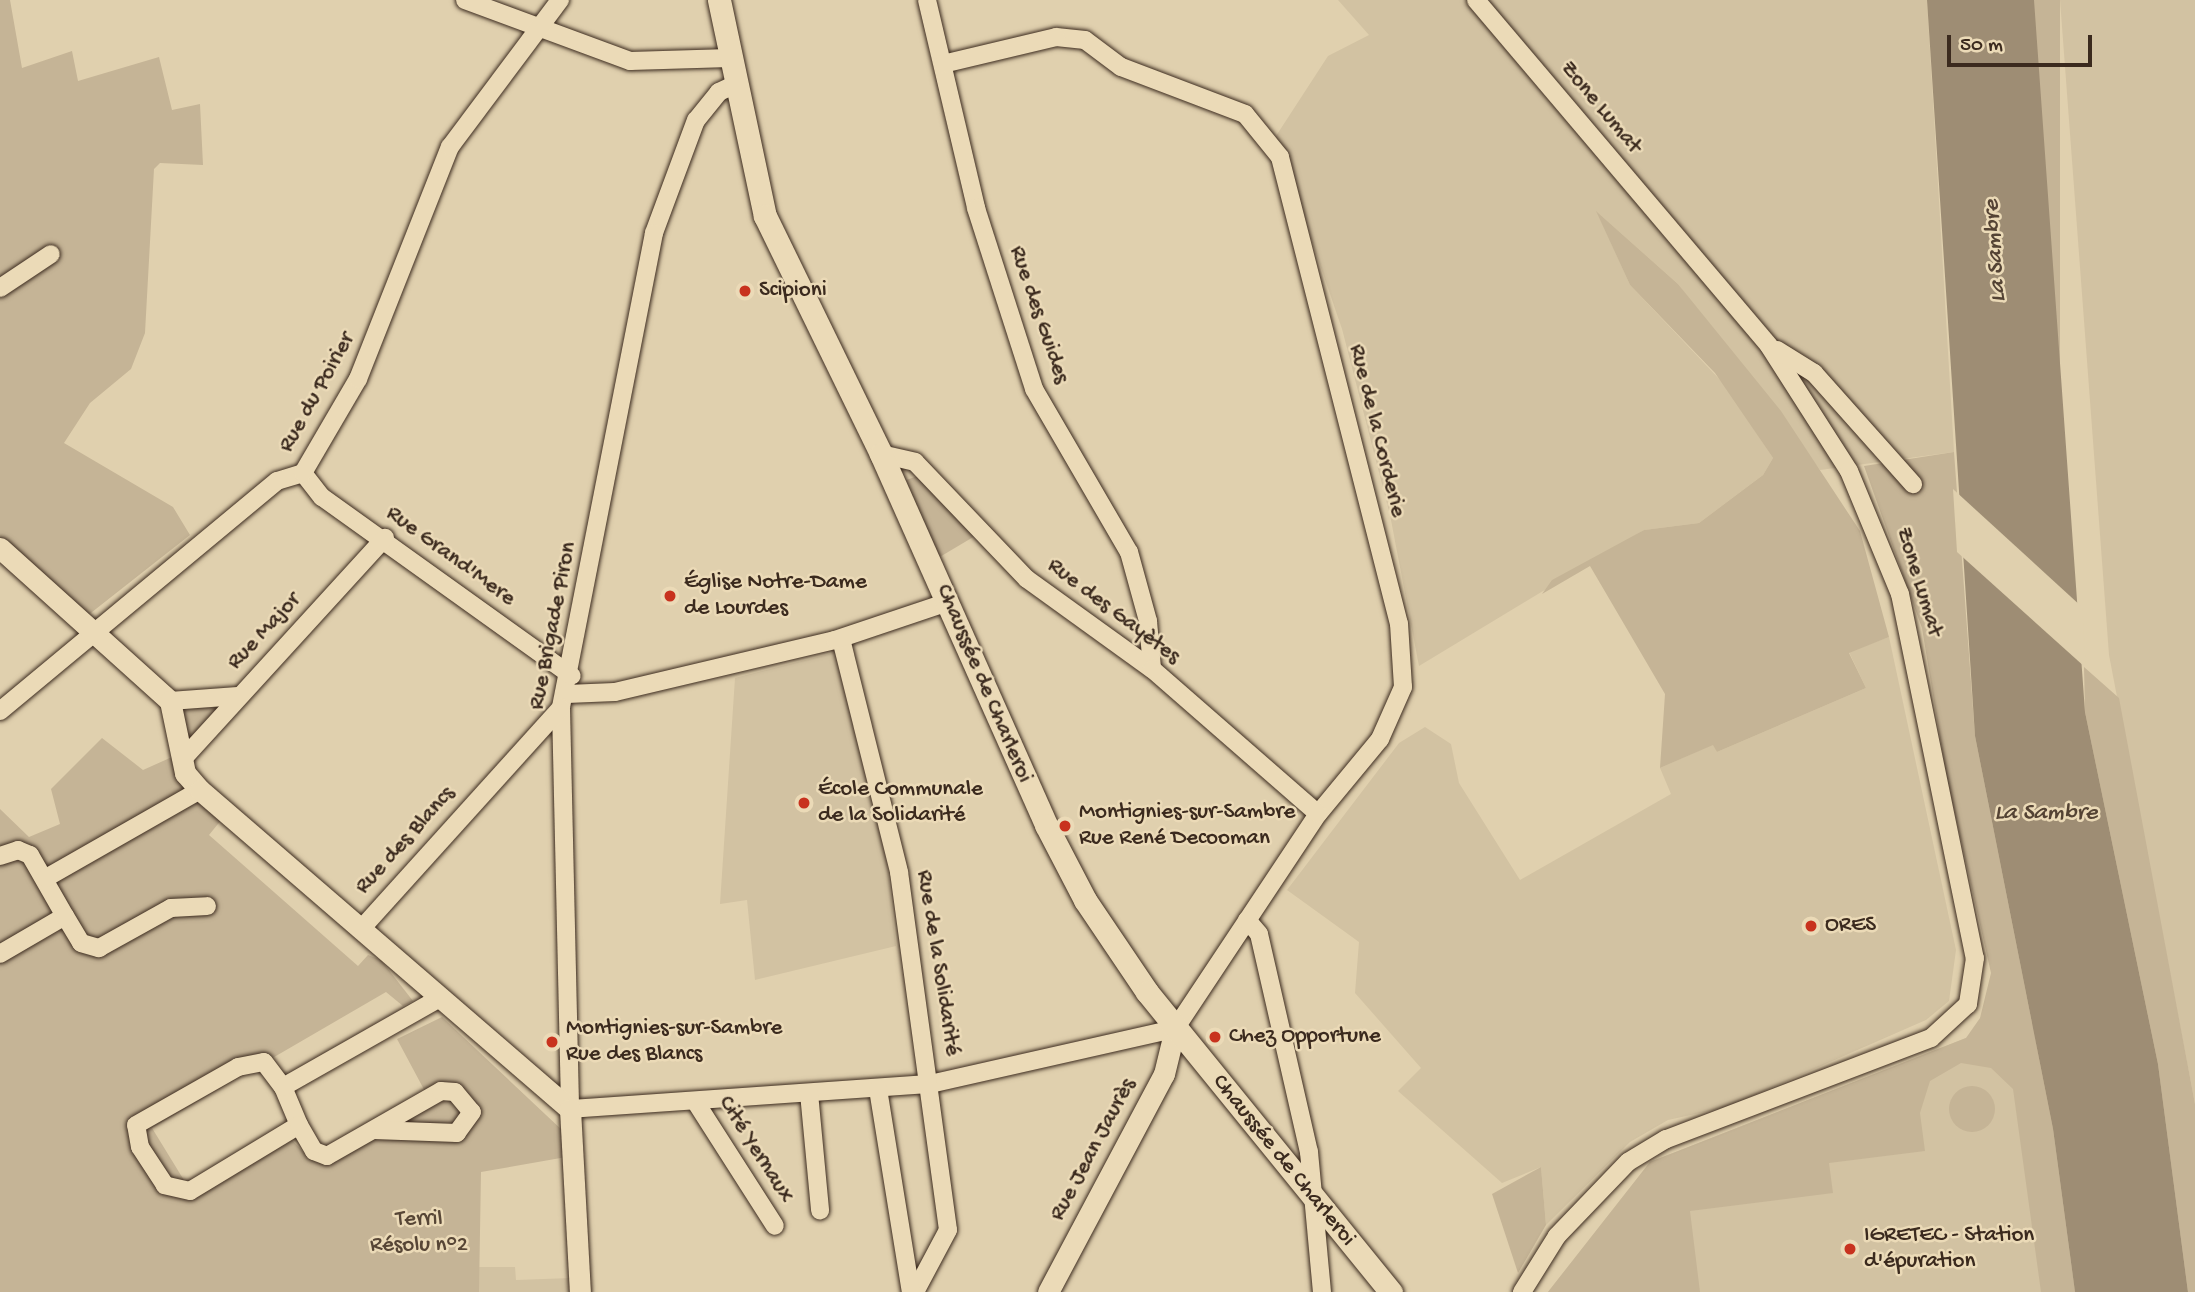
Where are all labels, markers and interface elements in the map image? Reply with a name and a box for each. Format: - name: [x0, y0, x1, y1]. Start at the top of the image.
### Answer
- scale bar: [1950, 21, 2095, 65]
- text: 50 m: [1960, 34, 2003, 59]
- street label: Zone Lumat: [1553, 56, 1647, 160]
- water label: La Sambre: [1978, 199, 2014, 303]
- street label: Rue des Guides: [1002, 243, 1074, 387]
- place label: Scipioni: [759, 277, 827, 305]
- marker: Scipioni: [737, 283, 753, 299]
- street label: Rue du Poirier: [274, 328, 362, 458]
- street label: Rue de la Corderie: [1341, 342, 1411, 520]
- street label: Rue Grand'Mere: [380, 501, 520, 613]
- street label: Zone Lumat: [1888, 524, 1948, 640]
- street label: Rue Brigade Piron: [524, 540, 584, 712]
- street label: Rue des Gayètes: [1041, 553, 1185, 671]
- place label: Église Notre-Dame de Lourdes: [684, 569, 867, 623]
- street label: Chaussée de Charleroi: [929, 581, 1037, 787]
- street label: Rue Major: [222, 588, 308, 676]
- marker: Église Notre-Dame de Lourdes: [662, 588, 678, 604]
- place label: École Communale de la Solidarité: [818, 776, 983, 830]
- street label: Rue des Blancs: [350, 781, 462, 901]
- marker: École Communale de la Solidarité: [796, 795, 812, 811]
- place label: Montignies-sur-Sambre Rue René Decooman: [1079, 799, 1295, 853]
- water label: La Sambre: [1995, 800, 2097, 828]
- marker: Montignies-sur-Sambre Rue René Decooman: [1057, 818, 1073, 834]
- street label: Rue de la Solidarité: [909, 868, 965, 1058]
- place label: ORES: [1825, 912, 1876, 940]
- marker: ORES: [1803, 918, 1819, 934]
- place label: Montignies-sur-Sambre Rue des Blancs: [566, 1015, 782, 1069]
- place label: Chez Opportune: [1229, 1023, 1381, 1051]
- marker: Chez Opportune: [1207, 1029, 1223, 1045]
- marker: Montignies-sur-Sambre Rue des Blancs: [544, 1034, 560, 1050]
- street label: Chaussée de Charleroi: [1205, 1070, 1361, 1252]
- street label: Rue Jean Jaurès: [1045, 1074, 1143, 1226]
- street label: Cité Yernaux: [711, 1091, 799, 1209]
- park label: Terril Résolu n°2: [370, 1206, 468, 1260]
- place label: IGRETEC - Station d'épuration: [1864, 1222, 2034, 1276]
- marker: IGRETEC - Station d'épuration: [1842, 1241, 1858, 1257]

